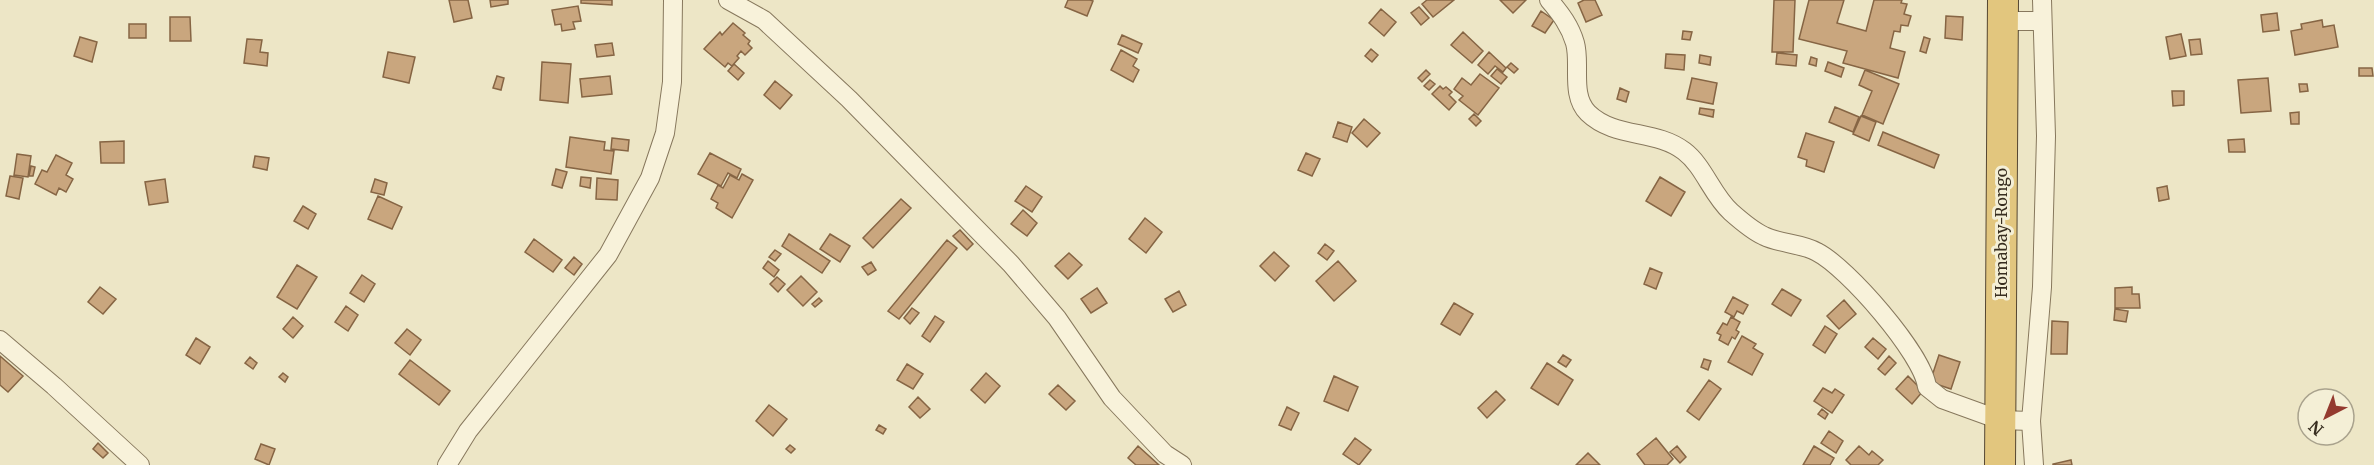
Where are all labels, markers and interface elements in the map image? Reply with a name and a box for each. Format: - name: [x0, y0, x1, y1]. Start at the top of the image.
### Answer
- street label: Homabay-Rongo: [1991, 168, 2011, 298]
- north arrow: [2296, 387, 2356, 447]
- text: N: [2304, 416, 2327, 440]

